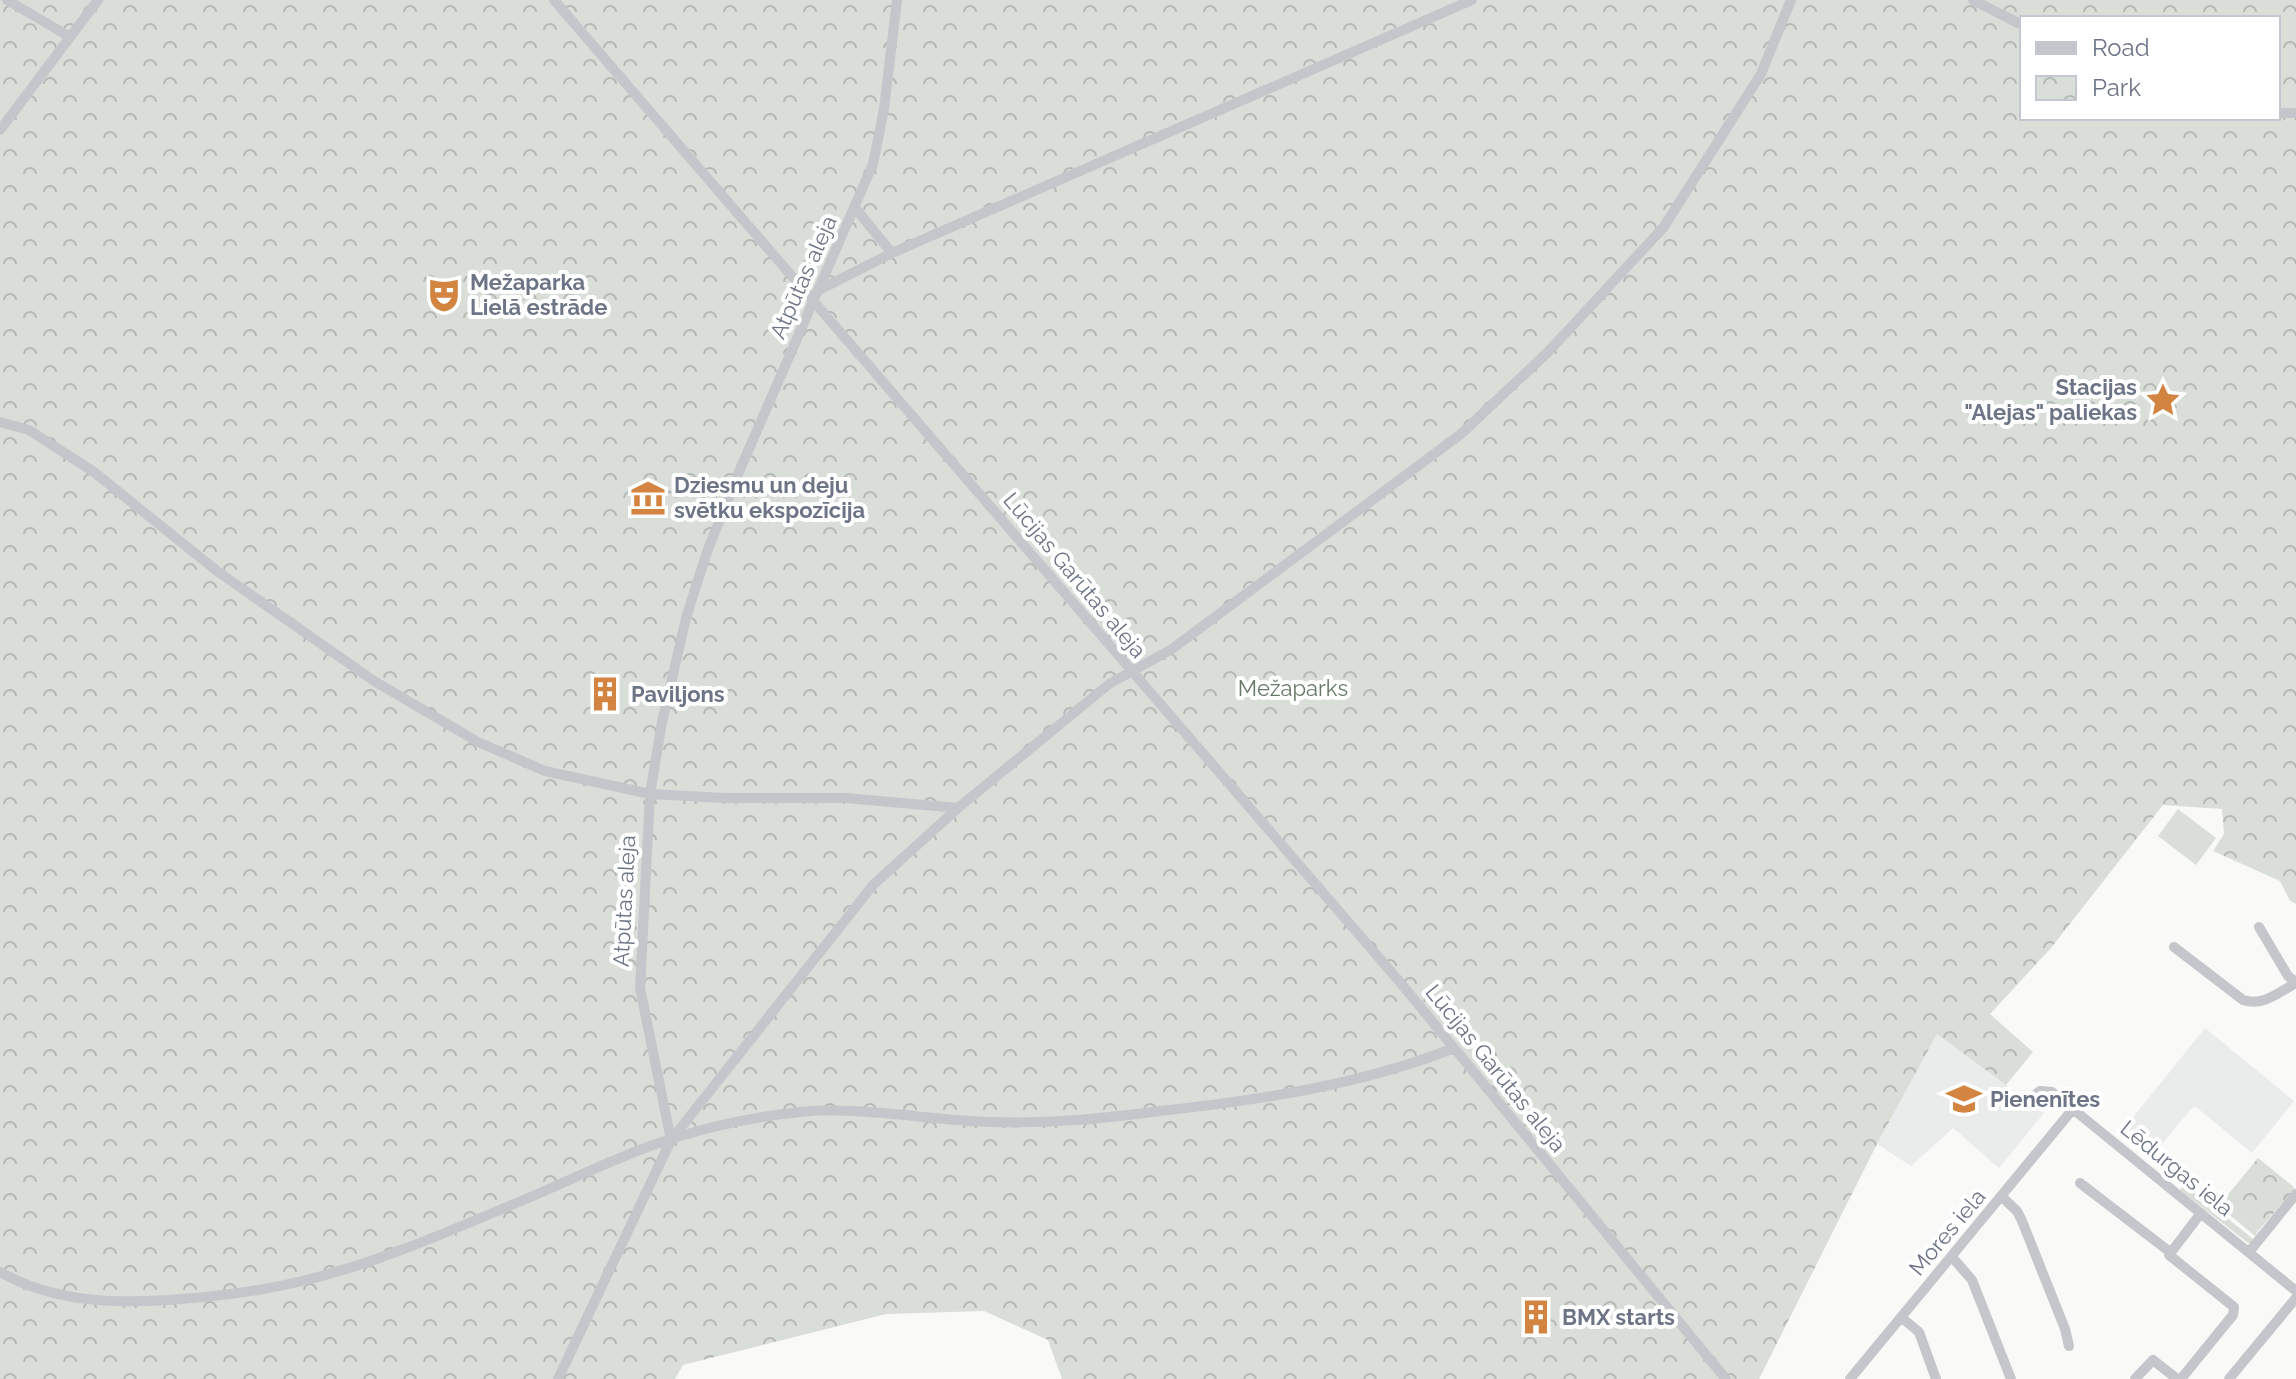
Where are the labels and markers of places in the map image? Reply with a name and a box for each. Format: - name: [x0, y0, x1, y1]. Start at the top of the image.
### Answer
- place label: Mežaparka Lielā estrāde: [470, 269, 607, 320]
- theatre icon: Mežaparka Lielā estrāde: [425, 276, 463, 314]
- place label: Stacijas "Alejas" paliekas: [1964, 374, 2137, 425]
- place icon: Stacijas "Alejas" paliekas: [2144, 381, 2182, 419]
- place label: Dziesmu un deju svētku ekspozīcija: [674, 472, 865, 523]
- museum icon: Dziesmu un deju svētku ekspozīcija: [629, 479, 667, 517]
- building icon: Paviljons: [586, 675, 624, 713]
- place label: Paviljons: [631, 681, 725, 707]
- school or university icon: Pienenītes: [1945, 1080, 1983, 1118]
- place label: Pienenītes: [1990, 1086, 2100, 1112]
- building icon: BMX starts: [1517, 1298, 1555, 1336]
- place label: BMX starts: [1562, 1304, 1675, 1330]

